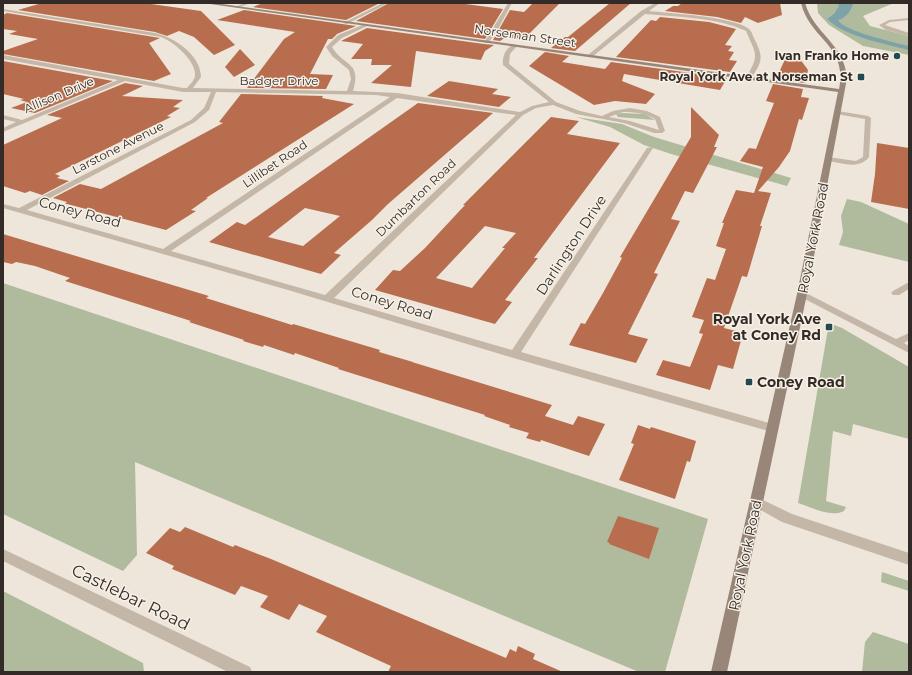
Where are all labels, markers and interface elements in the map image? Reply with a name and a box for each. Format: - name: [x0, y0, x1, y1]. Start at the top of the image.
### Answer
- street label: Norseman Street: [473, 21, 577, 50]
- place label: Ivan Franko Home: [775, 48, 889, 63]
- marker: Ivan Franko Home: [892, 51, 902, 61]
- place label: Royal York Ave at Norseman St: [659, 69, 854, 84]
- marker: Royal York Ave at Norseman St: [856, 72, 866, 82]
- street label: Allison Drive: [22, 73, 96, 116]
- street label: Badger Drive: [239, 73, 319, 88]
- street label: Larstone Avenue: [69, 118, 166, 177]
- street label: Lillibet Road: [240, 136, 310, 191]
- street label: Dumbarton Road: [372, 156, 459, 240]
- street label: Royal York Road: [793, 181, 833, 295]
- street label: Darlington Drive: [532, 191, 610, 299]
- street label: Coney Road: [37, 192, 123, 232]
- street label: Coney Road: [349, 282, 435, 324]
- place label: Royal York Ave at Coney Rd: [713, 310, 821, 344]
- marker: Royal York Ave at Coney Rd: [824, 322, 834, 332]
- place label: Coney Road: [757, 373, 845, 391]
- marker: Coney Road: [744, 377, 754, 387]
- street label: Royal York Road: [724, 498, 766, 612]
- street label: Castlebar Road: [69, 560, 193, 634]

